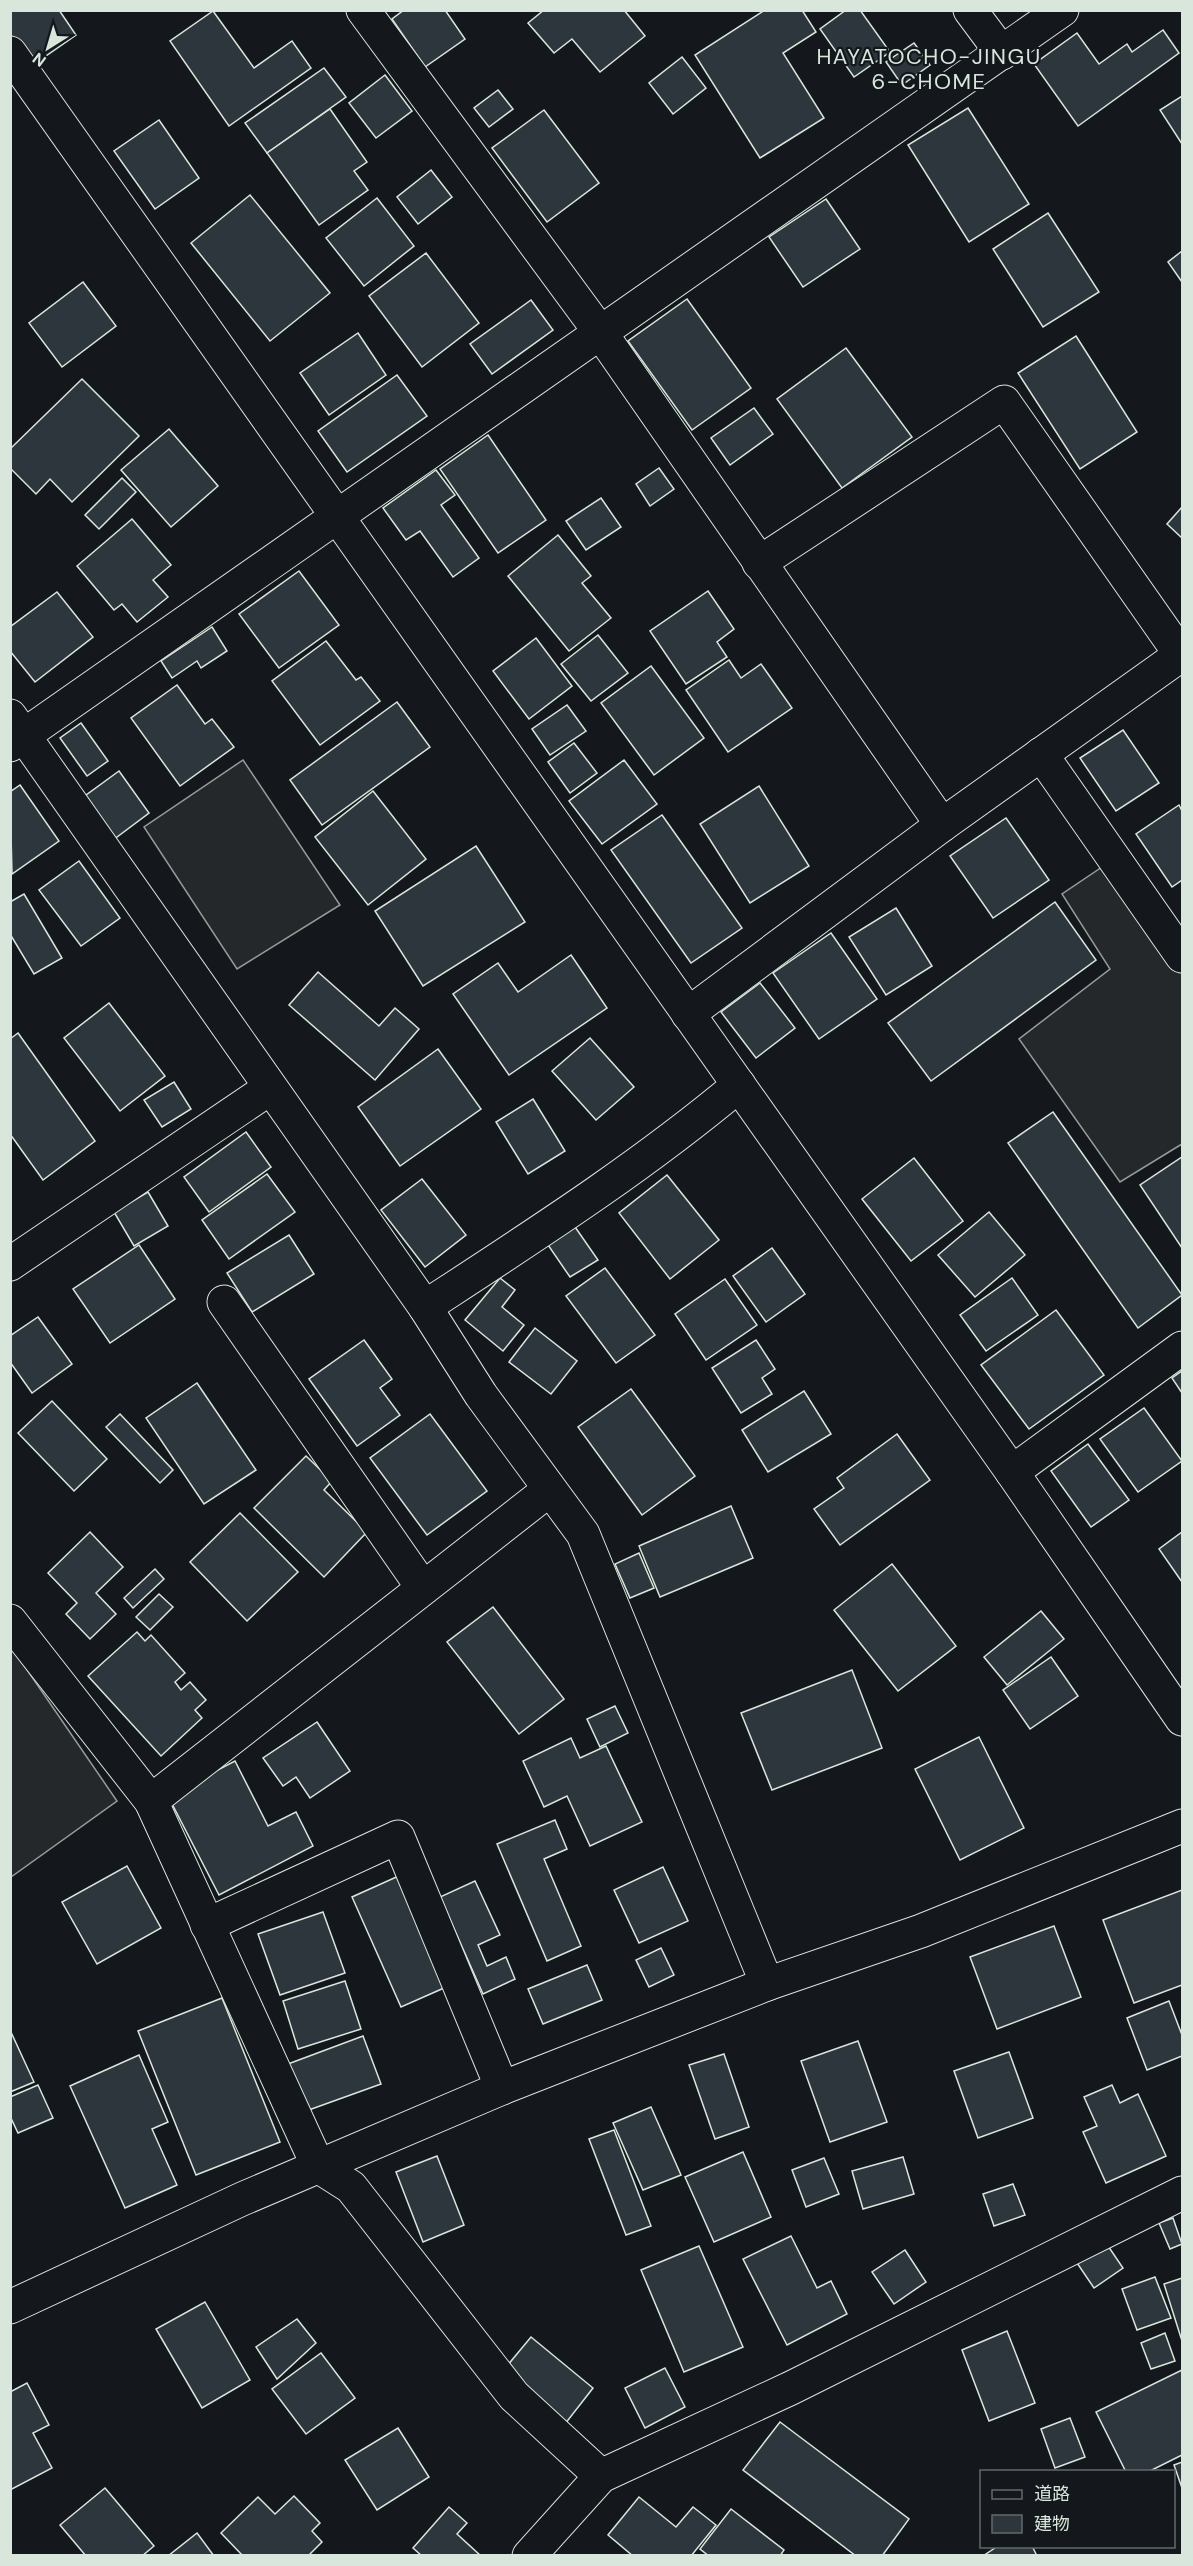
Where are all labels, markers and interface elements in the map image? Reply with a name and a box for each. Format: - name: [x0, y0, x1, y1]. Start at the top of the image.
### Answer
- north arrow: [18, 18, 78, 78]
- district label: HAYATOCHO-JINGU 6-CHOME: [816, 42, 1042, 96]
- text: N: [28, 48, 50, 71]
- legend: [980, 2470, 1175, 2548]
- text: 道路: [1034, 2482, 1070, 2506]
- text: 建物: [1034, 2512, 1070, 2536]

